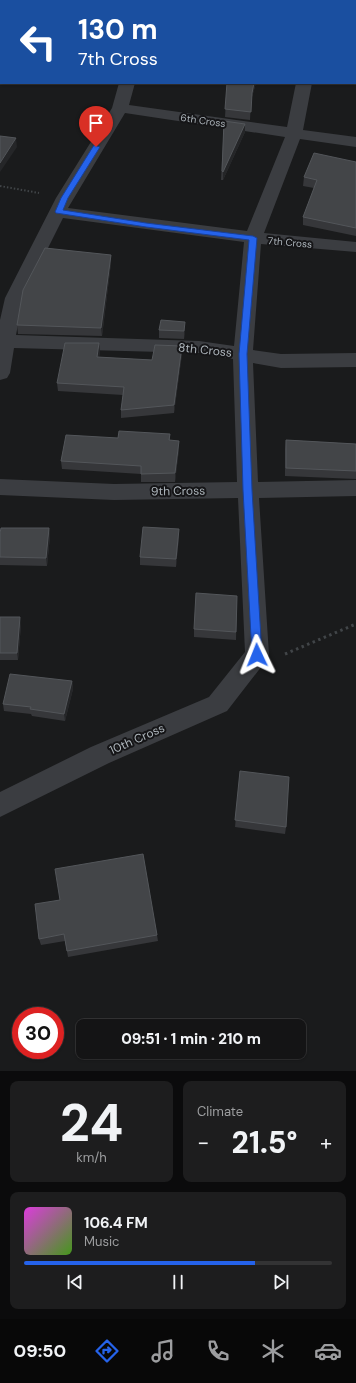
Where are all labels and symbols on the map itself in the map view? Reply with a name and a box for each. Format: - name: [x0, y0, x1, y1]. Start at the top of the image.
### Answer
- pin: [79, 106, 113, 147]
- street label: 6th Cross: [180, 111, 226, 130]
- street label: 7th Cross: [267, 234, 313, 251]
- street label: 8th Cross: [177, 339, 233, 361]
- street label: 9th Cross: [151, 483, 205, 499]
- position arrow: [236, 634, 278, 676]
- street label: 10th Cross: [107, 720, 167, 758]
- speed limit sign: 30: [12, 1007, 64, 1059]

